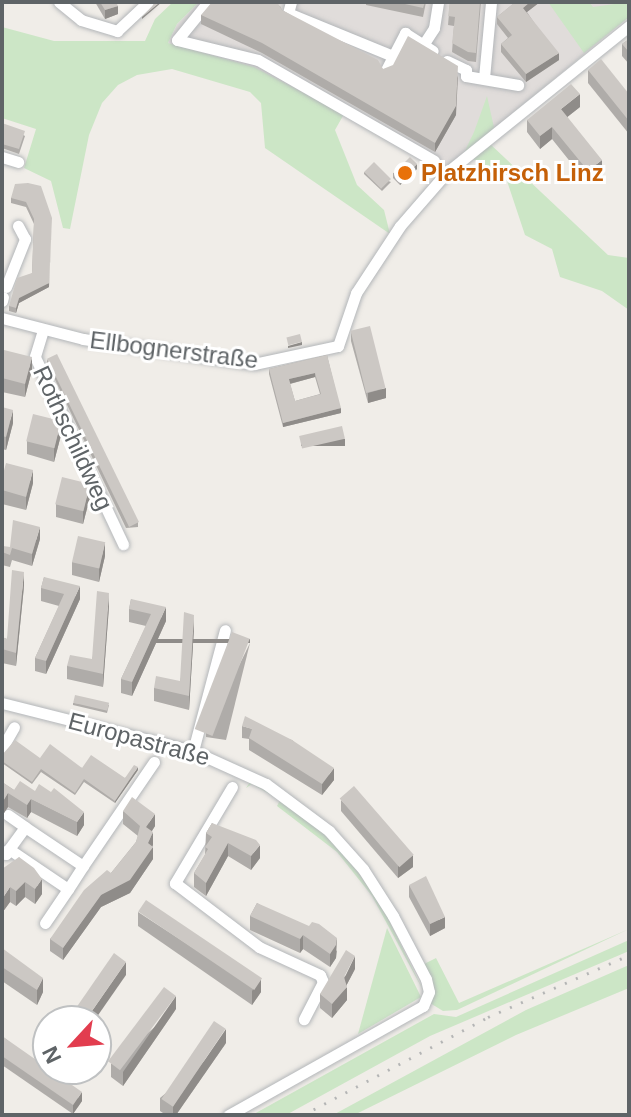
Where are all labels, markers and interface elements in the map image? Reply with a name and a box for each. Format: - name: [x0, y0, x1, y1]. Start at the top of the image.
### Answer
- place label: Platzhirsch Linz: [421, 159, 604, 187]
- marker: Platzhirsch Linz: [396, 164, 414, 182]
- street label: Ellbognerstraße: [88, 325, 260, 375]
- street label: Rothschildweg: [27, 361, 119, 515]
- street label: Europastraße: [65, 706, 213, 772]
- north arrow: [32, 1005, 112, 1085]
- text: N: [37, 1042, 66, 1067]

